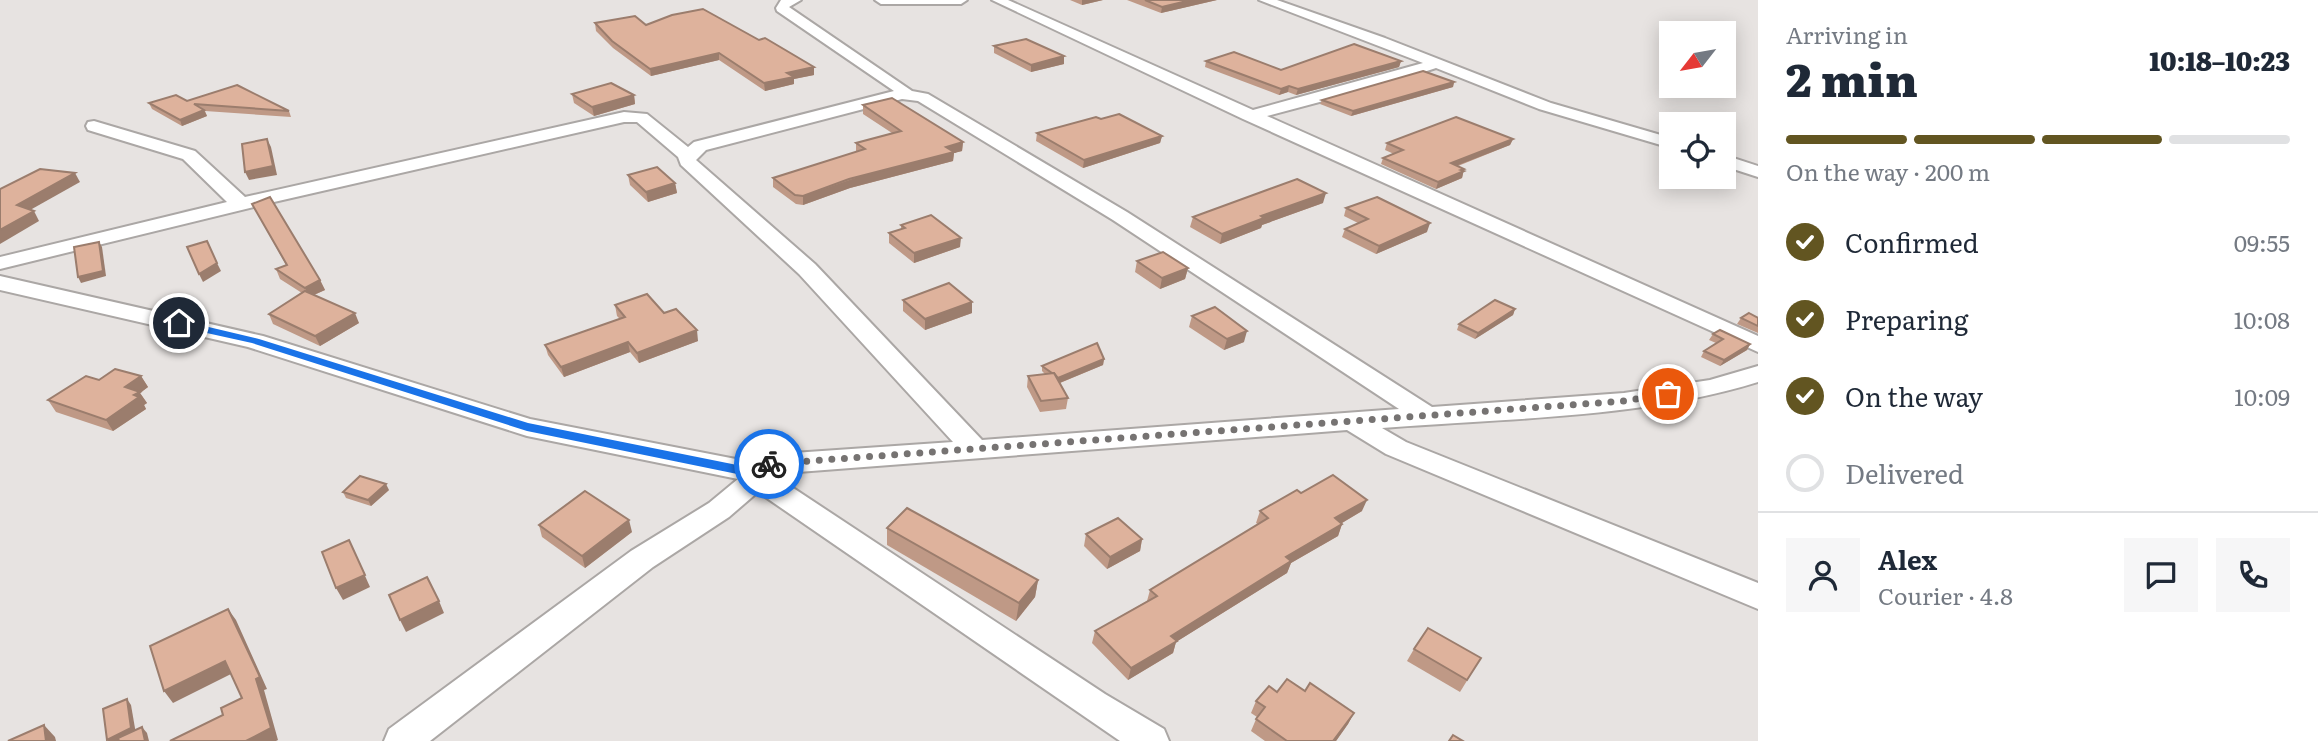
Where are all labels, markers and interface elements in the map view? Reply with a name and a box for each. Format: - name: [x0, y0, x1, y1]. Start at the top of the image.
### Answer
- text: Arriving in: [1786, 17, 1908, 51]
- north arrow: [1659, 21, 1736, 98]
- map controls: [1659, 21, 1736, 189]
- text: 10:18–10:23: [2149, 40, 2290, 79]
- text: 2 min: [1786, 43, 1918, 111]
- button: locate: [1659, 112, 1736, 189]
- text: On the way · 200 m: [1786, 154, 1990, 188]
- text: Confirmed: [1845, 222, 1979, 261]
- icon: check: [1786, 223, 1824, 261]
- text: 09:55: [2234, 225, 2290, 259]
- pin: [149, 293, 209, 353]
- text: Preparing: [1845, 299, 1968, 338]
- icon: check: [1786, 300, 1824, 338]
- text: 10:08: [2234, 302, 2290, 336]
- icon: home: [160, 304, 198, 342]
- pin: [1638, 364, 1698, 424]
- icon: bag: [1649, 375, 1687, 413]
- text: On the way: [1845, 376, 1983, 415]
- icon: check: [1786, 377, 1824, 415]
- text: 10:09: [2234, 379, 2290, 413]
- courier: [734, 429, 804, 499]
- icon: bike: [750, 445, 788, 483]
- text: Delivered: [1845, 453, 1964, 492]
- button: person: [1786, 538, 1860, 612]
- button: chat: [2124, 538, 2198, 612]
- button: phone: [2216, 538, 2290, 612]
- text: Alex: [1878, 539, 1937, 578]
- text: Courier · 4.8: [1878, 578, 2013, 612]

